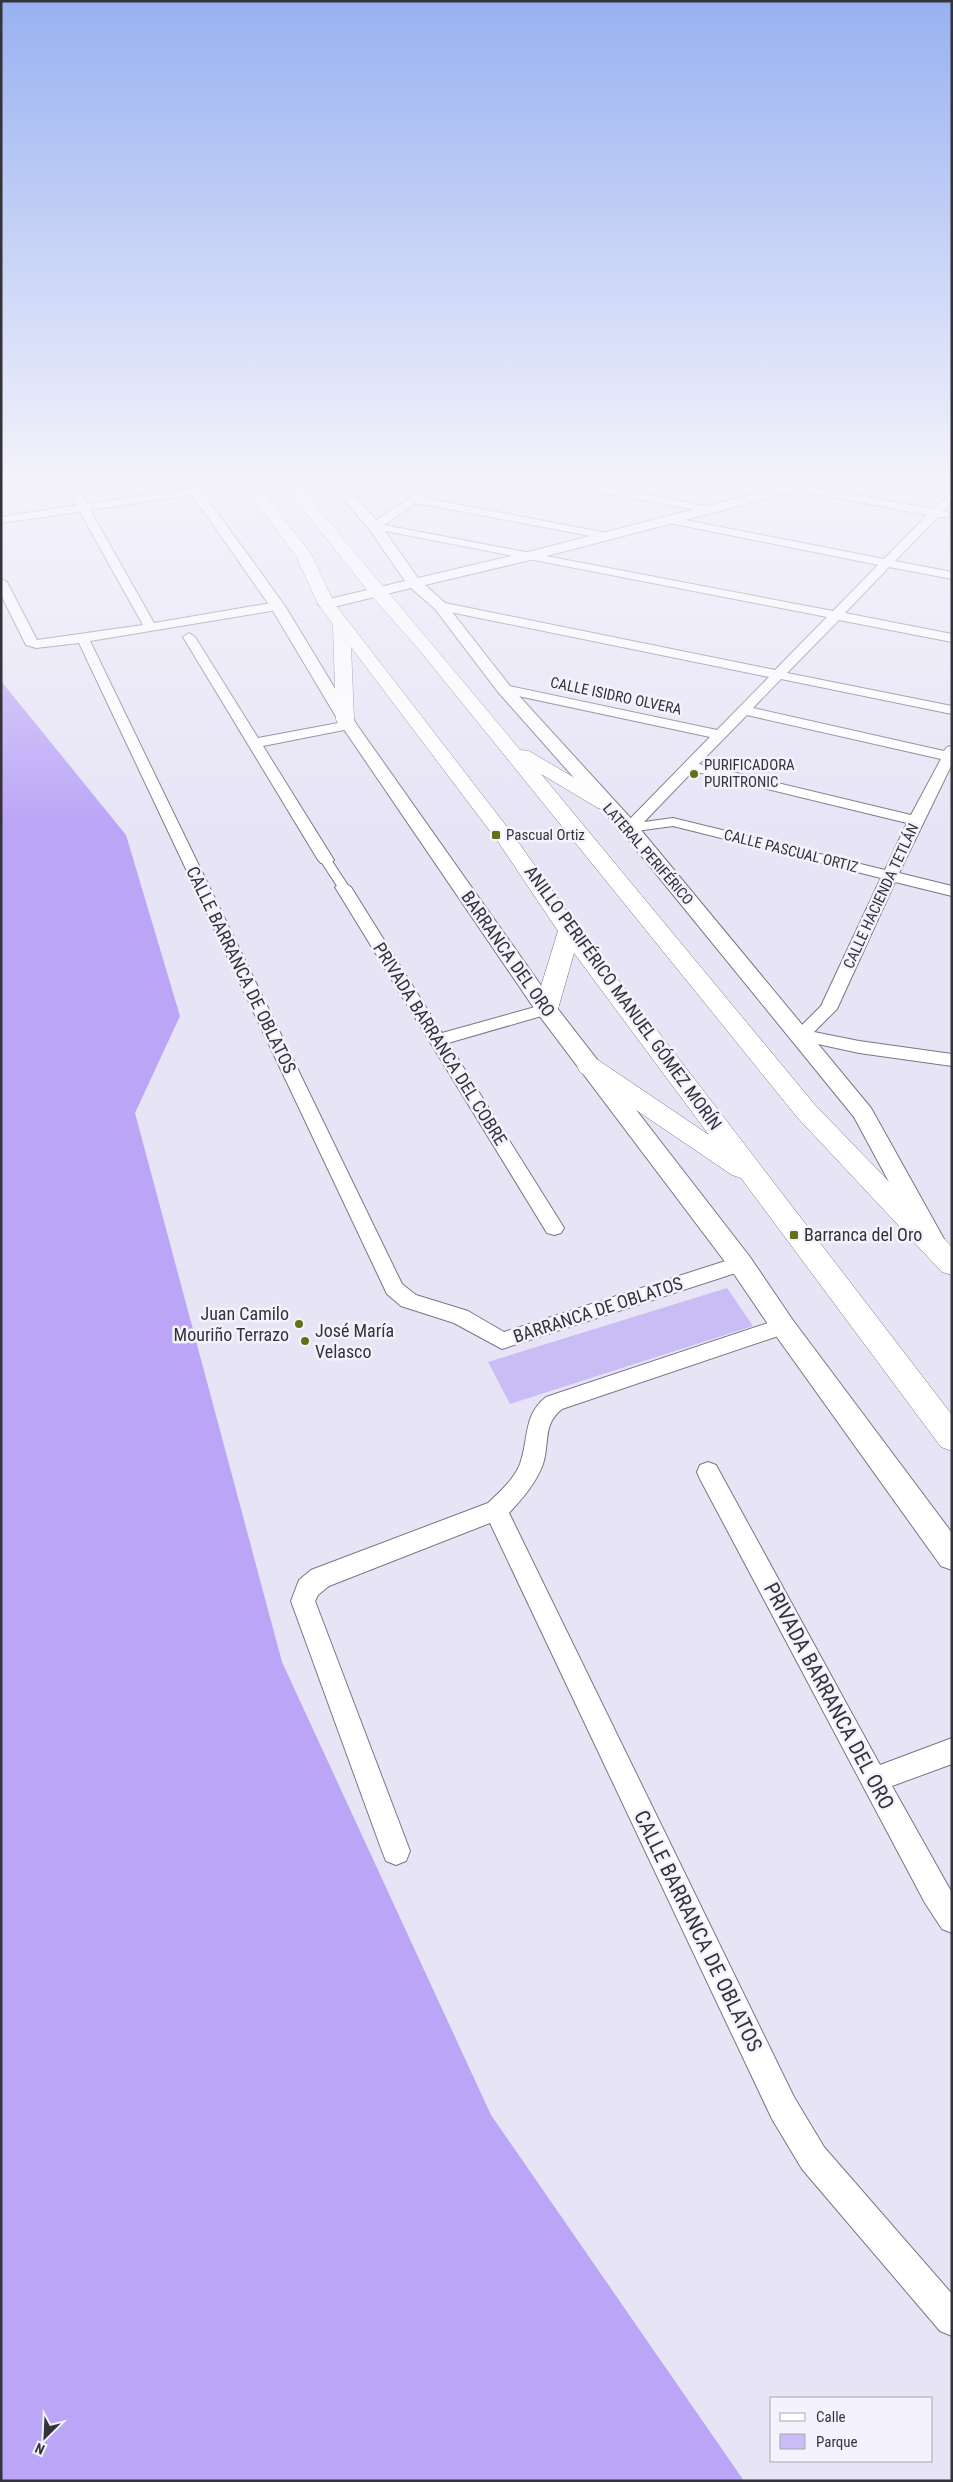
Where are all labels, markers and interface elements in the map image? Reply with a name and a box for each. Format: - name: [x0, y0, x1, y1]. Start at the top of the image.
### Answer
- street label: CALLE ISIDRO OLVERA: [549, 673, 684, 719]
- place label: PURIFICADORA PURITRONIC: [704, 756, 795, 791]
- marker: PURIFICADORA PURITRONIC: [688, 768, 700, 780]
- street label: LATERAL PERIFÉRICO: [599, 799, 697, 909]
- street label: CALLE HACIENDA TETLÁN: [839, 821, 923, 971]
- place label: Pascual Ortiz: [506, 826, 585, 844]
- street label: CALLE PASCUAL ORTIZ: [722, 826, 860, 876]
- marker: Pascual Ortiz: [490, 829, 502, 841]
- street label: ANILLO PERIFÉRICO MANUEL GÓMEZ MORÍN: [520, 861, 726, 1134]
- street label: CALLE BARRANCA DE OBLATOS: [182, 863, 301, 1077]
- street label: BARRANCA DEL ORO: [457, 887, 560, 1021]
- street label: PRIVADA BARRANCA DEL COBRE: [369, 938, 512, 1149]
- place label: Barranca del Oro: [804, 1224, 922, 1245]
- marker: Barranca del Oro: [788, 1229, 800, 1241]
- street label: BARRANCA DE OBLATOS: [511, 1272, 685, 1347]
- place label: Juan Camilo Mouriño Terrazo: [174, 1303, 289, 1345]
- marker: Juan Camilo Mouriño Terrazo: [293, 1318, 305, 1330]
- place label: José María Velasco: [315, 1320, 394, 1362]
- marker: José María Velasco: [299, 1335, 311, 1347]
- street label: PRIVADA BARRANCA DEL ORO: [759, 1579, 899, 1813]
- street label: CALLE BARRANCA DE OBLATOS: [629, 1806, 767, 2056]
- legend: [770, 2397, 933, 2462]
- text: Calle: [816, 2408, 846, 2426]
- north arrow: [20, 2412, 70, 2462]
- text: Parque: [816, 2433, 858, 2451]
- text: N: [33, 2440, 47, 2458]

